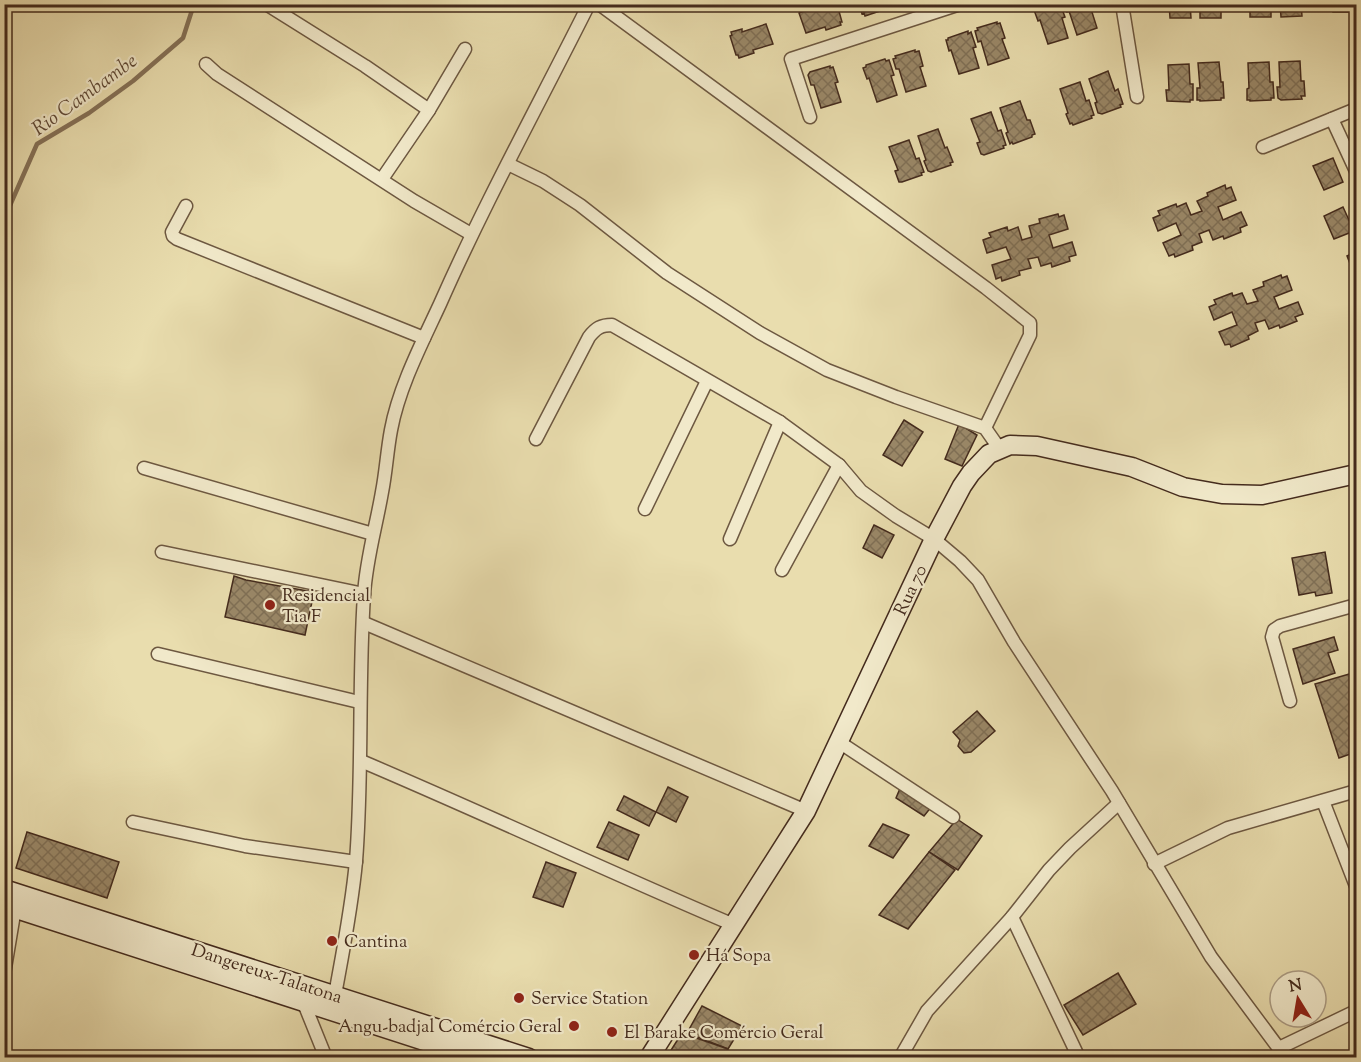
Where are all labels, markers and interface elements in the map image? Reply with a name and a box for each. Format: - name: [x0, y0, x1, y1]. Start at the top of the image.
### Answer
- water label: Rio Cambambe: [27, 48, 144, 144]
- street label: Rua 70: [889, 561, 935, 620]
- place label: Residencial Tia F: [282, 584, 370, 631]
- marker: Residencial Tia F: [263, 598, 277, 612]
- place label: Cantina: [344, 930, 407, 956]
- marker: Cantina: [325, 934, 339, 948]
- street label: Dangereux-Talatona: [188, 938, 345, 1012]
- place label: Há Sopa: [706, 944, 771, 970]
- marker: Há Sopa: [687, 948, 701, 962]
- north arrow: [1268, 969, 1328, 1029]
- text: N: [1287, 974, 1304, 999]
- place label: Service Station: [531, 987, 649, 1013]
- marker: Service Station: [512, 991, 526, 1005]
- place label: Angu-badjal Comércio Geral: [338, 1015, 562, 1041]
- marker: Angu-badjal Comércio Geral: [567, 1019, 581, 1033]
- place label: El Barake Comércio Geral: [624, 1021, 824, 1047]
- marker: El Barake Comércio Geral: [605, 1025, 619, 1039]

